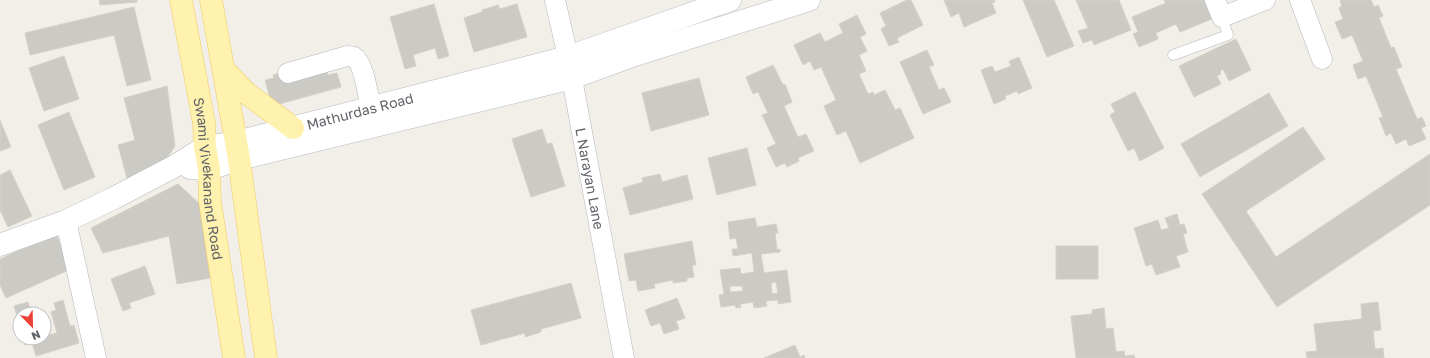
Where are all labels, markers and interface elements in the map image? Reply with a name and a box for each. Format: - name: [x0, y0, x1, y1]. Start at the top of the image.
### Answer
- street label: Mathurdas Road: [305, 89, 415, 132]
- street label: Swami Vivekanand Road: [191, 96, 227, 261]
- street label: L Narayan Lane: [573, 126, 608, 231]
- north arrow: [12, 306, 52, 346]
- text: N: [30, 328, 42, 343]

